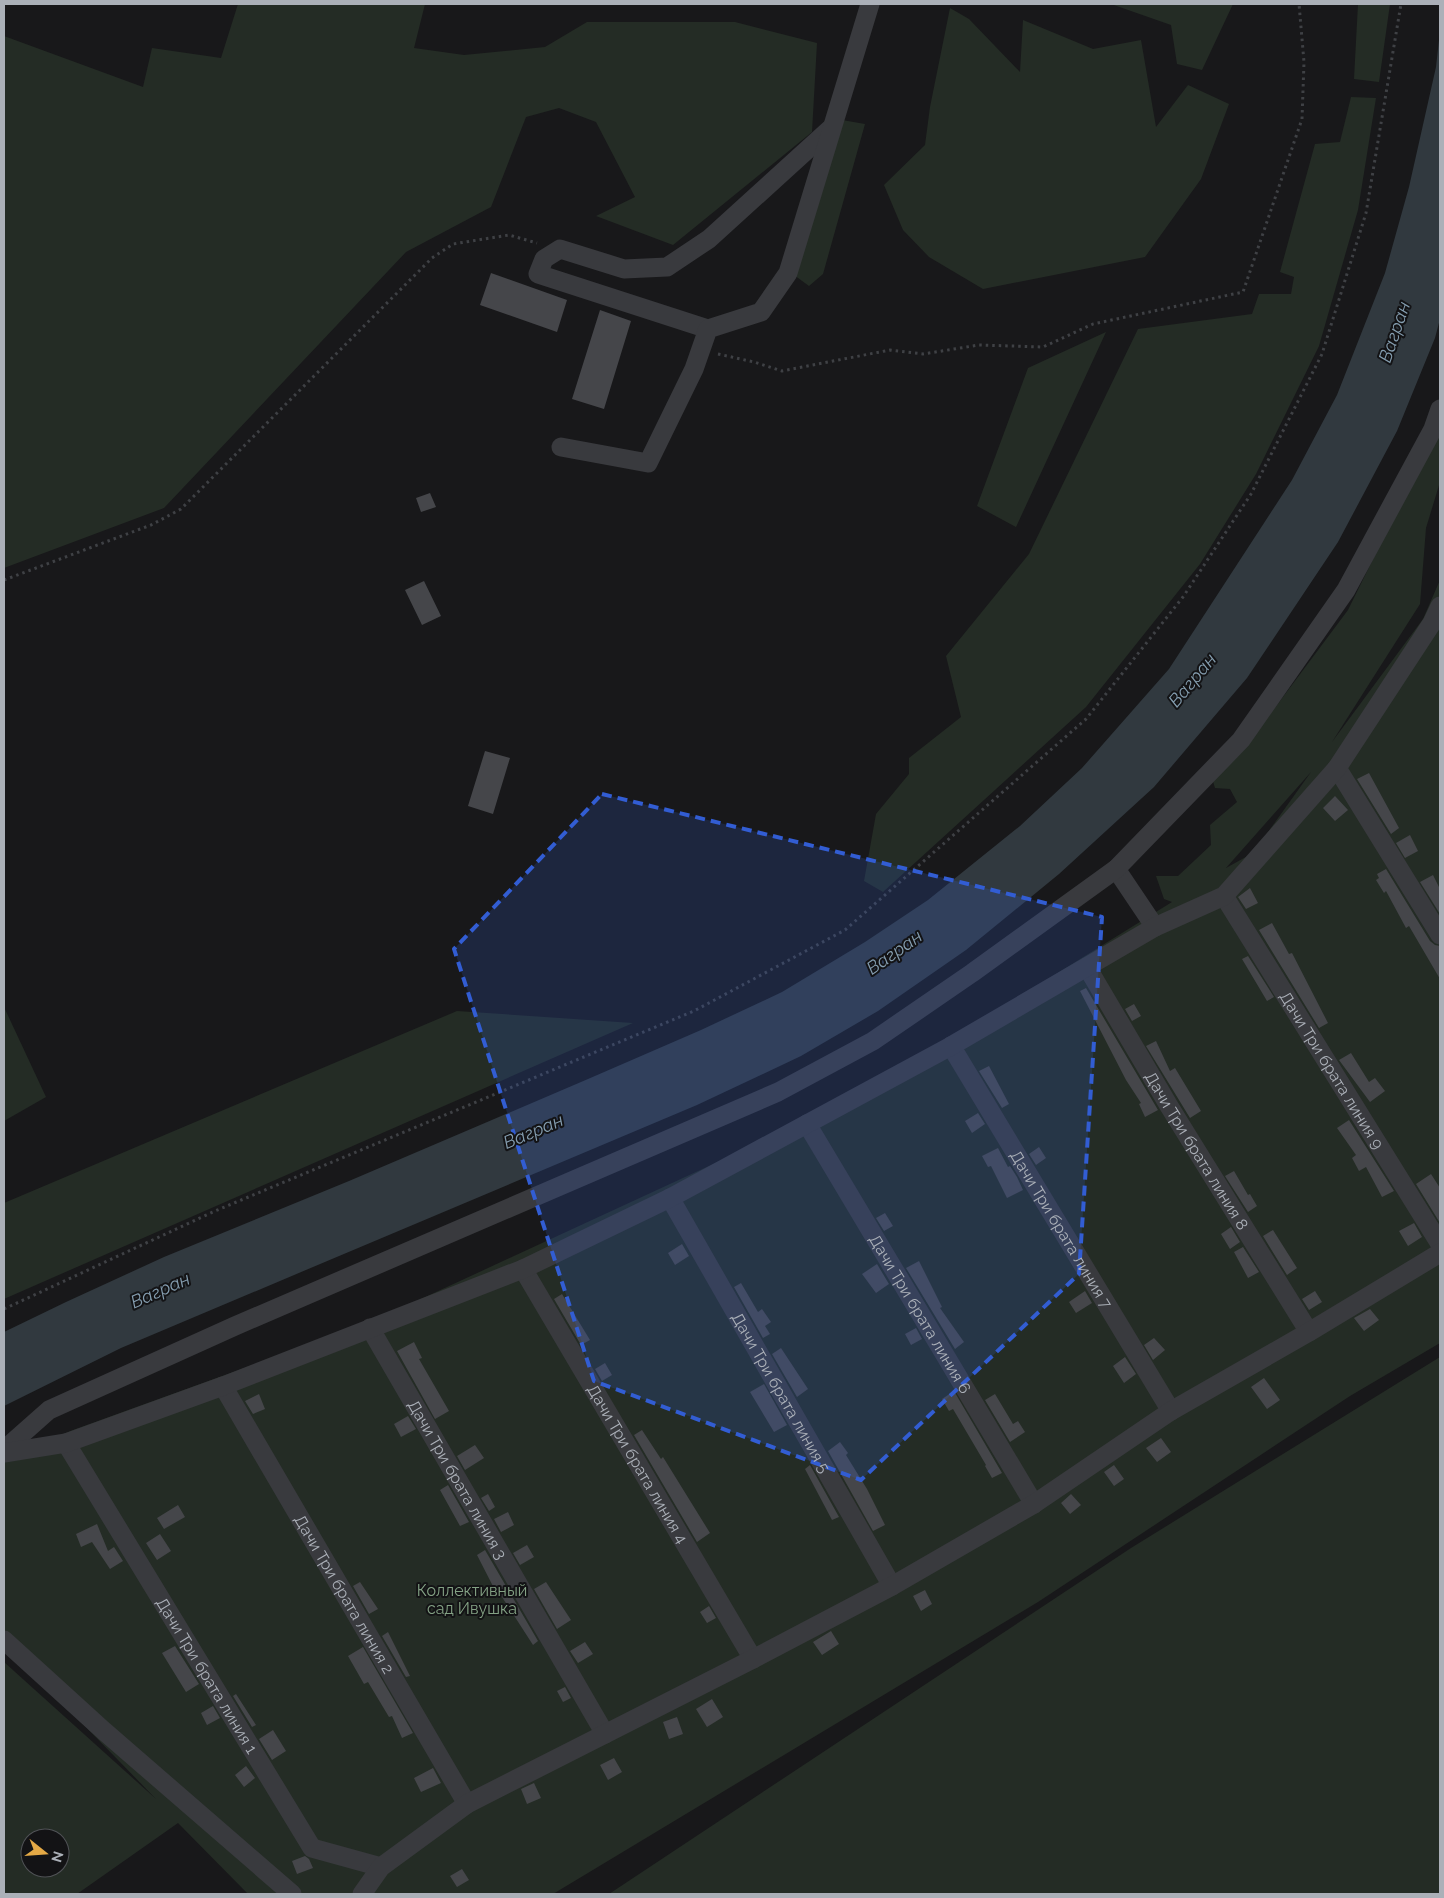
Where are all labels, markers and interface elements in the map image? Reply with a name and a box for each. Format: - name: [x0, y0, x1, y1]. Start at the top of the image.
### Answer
- water label: Вагран: [1374, 298, 1414, 365]
- water label: Вагран: [1164, 649, 1221, 711]
- water label: Вагран: [862, 925, 926, 979]
- street label: Дачи Три брата линия 9: [1276, 988, 1388, 1152]
- street label: Дачи Три брата линия 8: [1141, 1068, 1253, 1233]
- water label: Вагран: [500, 1109, 567, 1153]
- street label: Дачи Три брата линия 7: [1007, 1147, 1117, 1312]
- street label: Дачи Три брата линия 6: [865, 1231, 975, 1397]
- water label: Вагран: [127, 1267, 194, 1312]
- street label: Дачи Три брата линия 5: [728, 1309, 835, 1476]
- street label: Дачи Три брата линия 4: [584, 1381, 692, 1547]
- street label: Дачи Три брата линия 3: [404, 1396, 511, 1563]
- street label: Дачи Три брата линия 2: [291, 1511, 398, 1677]
- park label: Коллективный сад Ивушка: [417, 1581, 527, 1618]
- street label: Дачи Три брата линия 1: [153, 1594, 262, 1757]
- north arrow: [20, 1828, 70, 1878]
- text: N: [48, 1849, 67, 1864]

